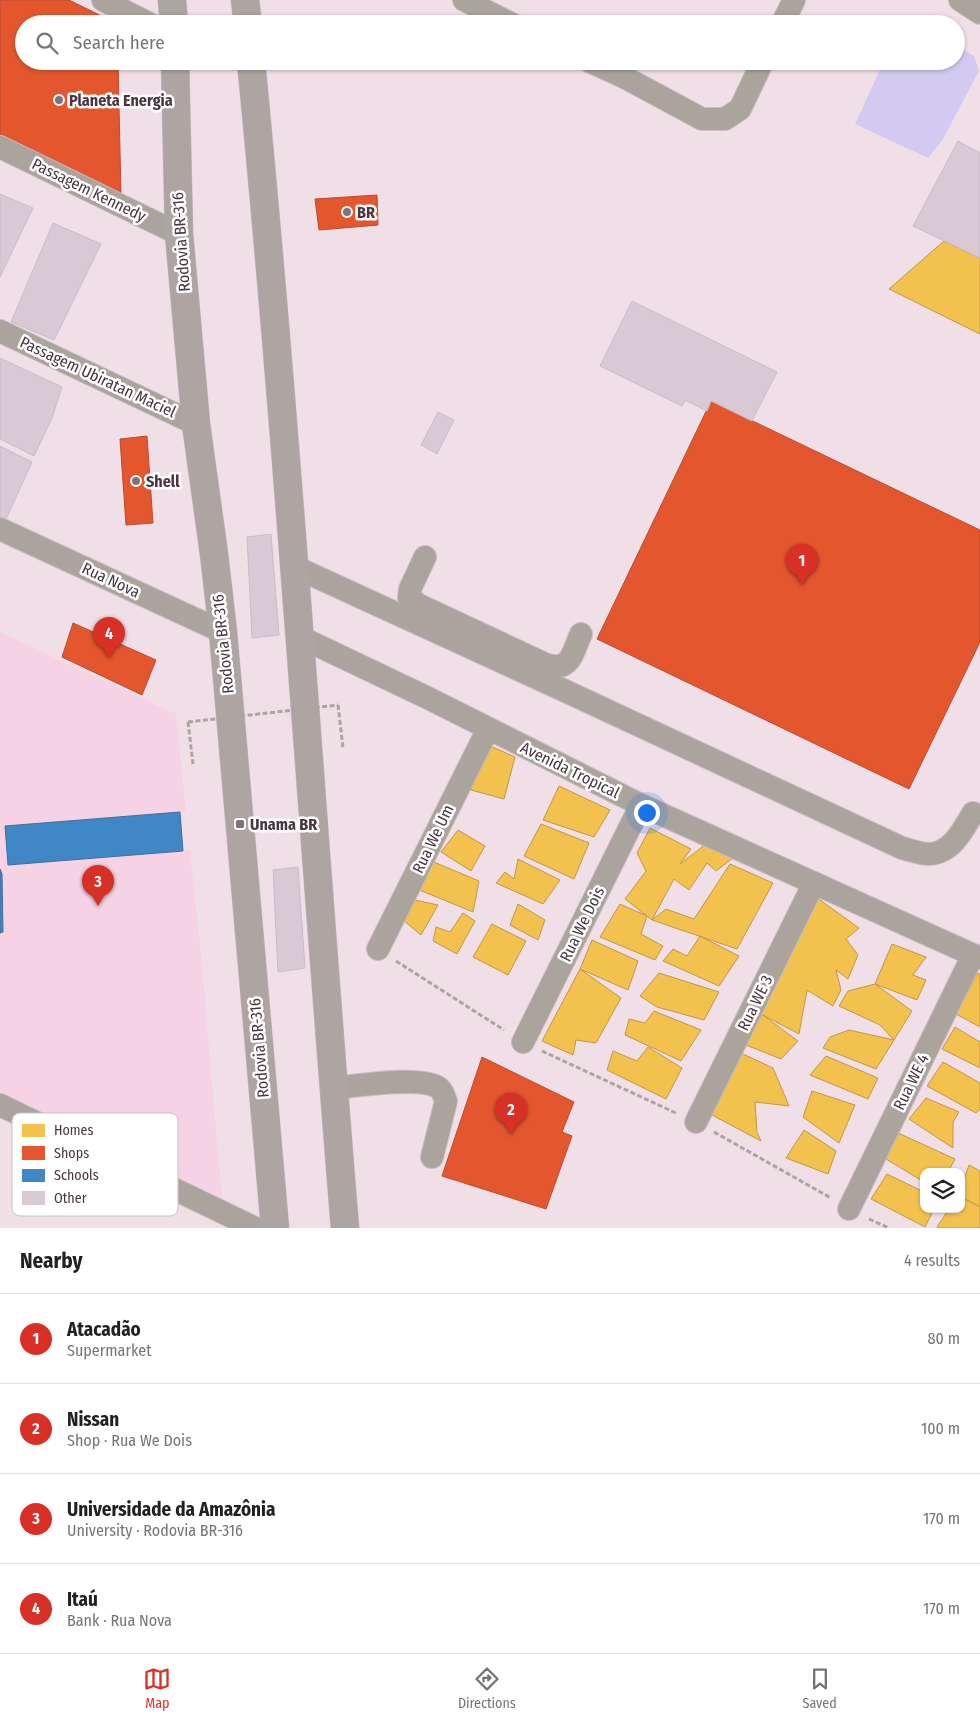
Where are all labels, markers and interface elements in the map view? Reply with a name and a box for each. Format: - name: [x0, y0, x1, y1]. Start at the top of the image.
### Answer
- search box: [15, 15, 965, 70]
- icon: search: [33, 29, 61, 57]
- text: Search here: [73, 31, 165, 54]
- place label: Planeta Energia: [69, 91, 173, 110]
- marker: Planeta Energia: [53, 94, 65, 106]
- street label: Passagem Kennedy: [29, 154, 150, 226]
- street label: Rodovia BR-316: [168, 192, 194, 292]
- place label: BR: [357, 203, 376, 222]
- marker: BR: [341, 206, 353, 218]
- street label: Passagem Ubiratan Maciel: [17, 333, 179, 421]
- place label: Shell: [146, 472, 180, 491]
- marker: Shell: [130, 475, 142, 487]
- pin: 1: [786, 544, 818, 585]
- street label: Rua Nova: [79, 558, 143, 602]
- street label: Rodovia BR-316: [208, 593, 238, 695]
- pin: 4: [93, 617, 125, 658]
- street label: Avenida Tropical: [517, 738, 623, 802]
- your location: [634, 800, 660, 826]
- street label: Rua We Um: [408, 802, 458, 876]
- place label: Unama BR: [250, 815, 318, 834]
- marker: Unama BR: [234, 818, 246, 830]
- pin: 3: [82, 865, 114, 906]
- street label: Rua We Dois: [556, 883, 608, 964]
- street label: Rua WE 3: [733, 972, 777, 1034]
- street label: Rodovia BR-316: [245, 997, 273, 1098]
- street label: Rua WE 4: [889, 1051, 933, 1113]
- pin: 2: [495, 1093, 527, 1134]
- legend: [12, 1113, 178, 1216]
- text: Homes: [54, 1122, 94, 1139]
- text: Shops: [54, 1145, 89, 1162]
- text: Schools: [54, 1167, 99, 1184]
- map controls: [920, 1168, 965, 1213]
- button: layers: [920, 1168, 965, 1213]
- text: Other: [54, 1190, 87, 1207]
- text: Nearby: [20, 1248, 82, 1274]
- text: 4 results: [904, 1251, 960, 1270]
- text: Atacadão: [67, 1318, 141, 1341]
- text: 1: [33, 1329, 39, 1348]
- text: 80 m: [928, 1329, 960, 1348]
- text: Supermarket: [67, 1341, 151, 1360]
- text: Nissan: [67, 1408, 119, 1431]
- text: 2: [32, 1419, 40, 1438]
- text: 100 m: [921, 1419, 960, 1438]
- text: Shop · Rua We Dois: [67, 1431, 192, 1450]
- text: Universidade da Amazônia: [67, 1498, 275, 1521]
- text: 3: [32, 1509, 40, 1528]
- text: 170 m: [923, 1509, 960, 1528]
- text: University · Rodovia BR-316: [67, 1521, 243, 1540]
- text: Itaú: [67, 1588, 98, 1611]
- text: 4: [32, 1599, 40, 1618]
- text: 170 m: [923, 1599, 960, 1618]
- text: Bank · Rua Nova: [67, 1611, 172, 1630]
- tab: Map: [143, 1665, 171, 1712]
- tab: Directions: [458, 1665, 516, 1712]
- tab: Saved: [802, 1665, 837, 1712]

